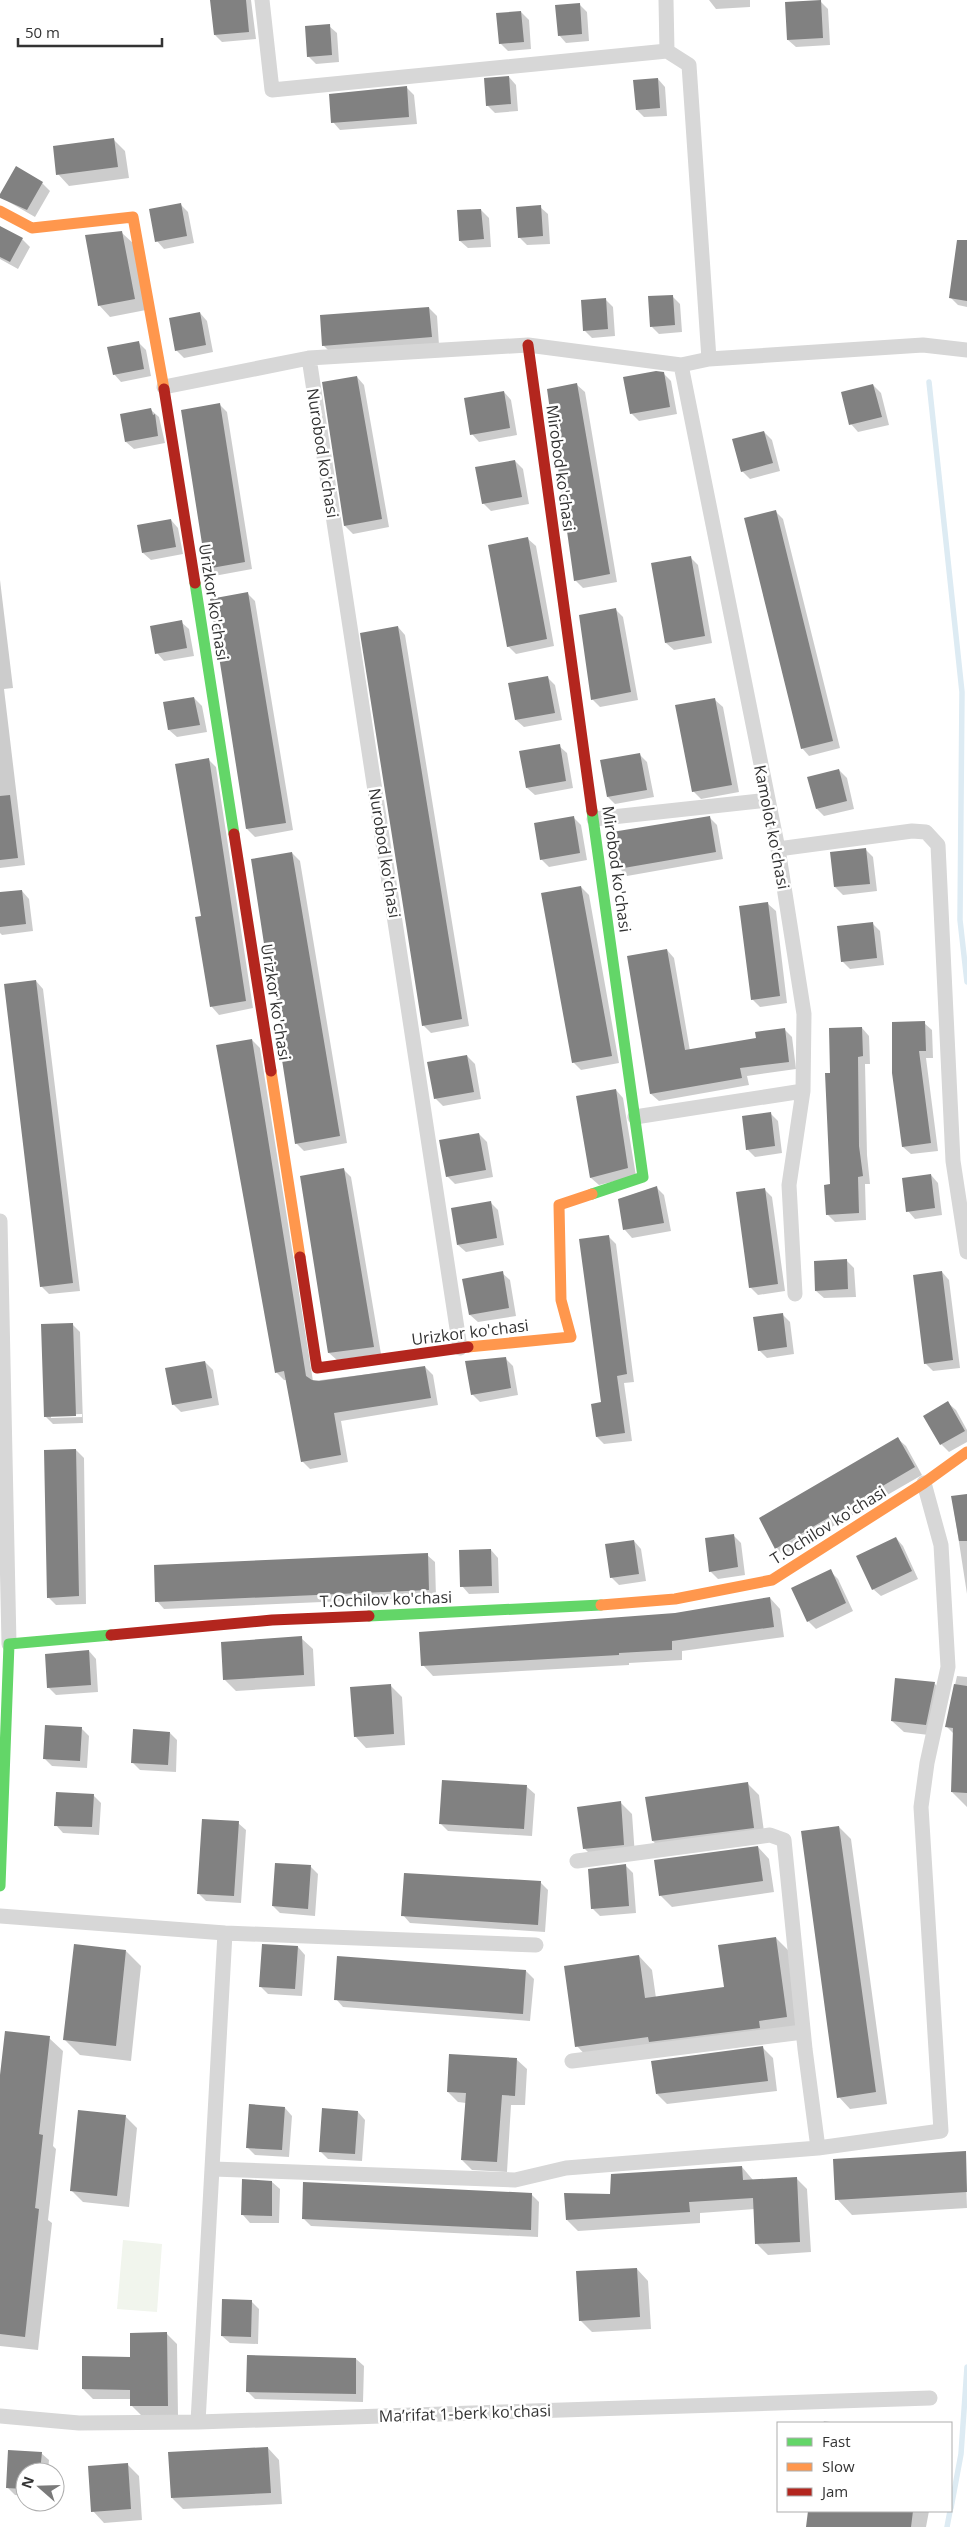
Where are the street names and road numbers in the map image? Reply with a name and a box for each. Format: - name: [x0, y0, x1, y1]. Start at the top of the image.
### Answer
- street label: Nurobod ko'chasi: [302, 387, 344, 519]
- street label: Mirobod ko'chasi: [541, 403, 581, 533]
- street label: Urizkor ko'chasi: [194, 542, 234, 662]
- street label: Kamolot ko'chasi: [749, 763, 795, 891]
- street label: Nurobod ko'chasi: [364, 787, 406, 919]
- street label: Mirobod ko'chasi: [597, 804, 637, 934]
- street label: Urizkor ko'chasi: [256, 942, 296, 1062]
- street label: Urizkor ko'chasi: [410, 1314, 530, 1350]
- street label: T.Ochilov ko'chasi: [766, 1481, 890, 1569]
- street label: T.Ochilov ko'chasi: [319, 1586, 453, 1612]
- street label: Ma’rifat 1-berk ko'chasi: [378, 2399, 552, 2427]

